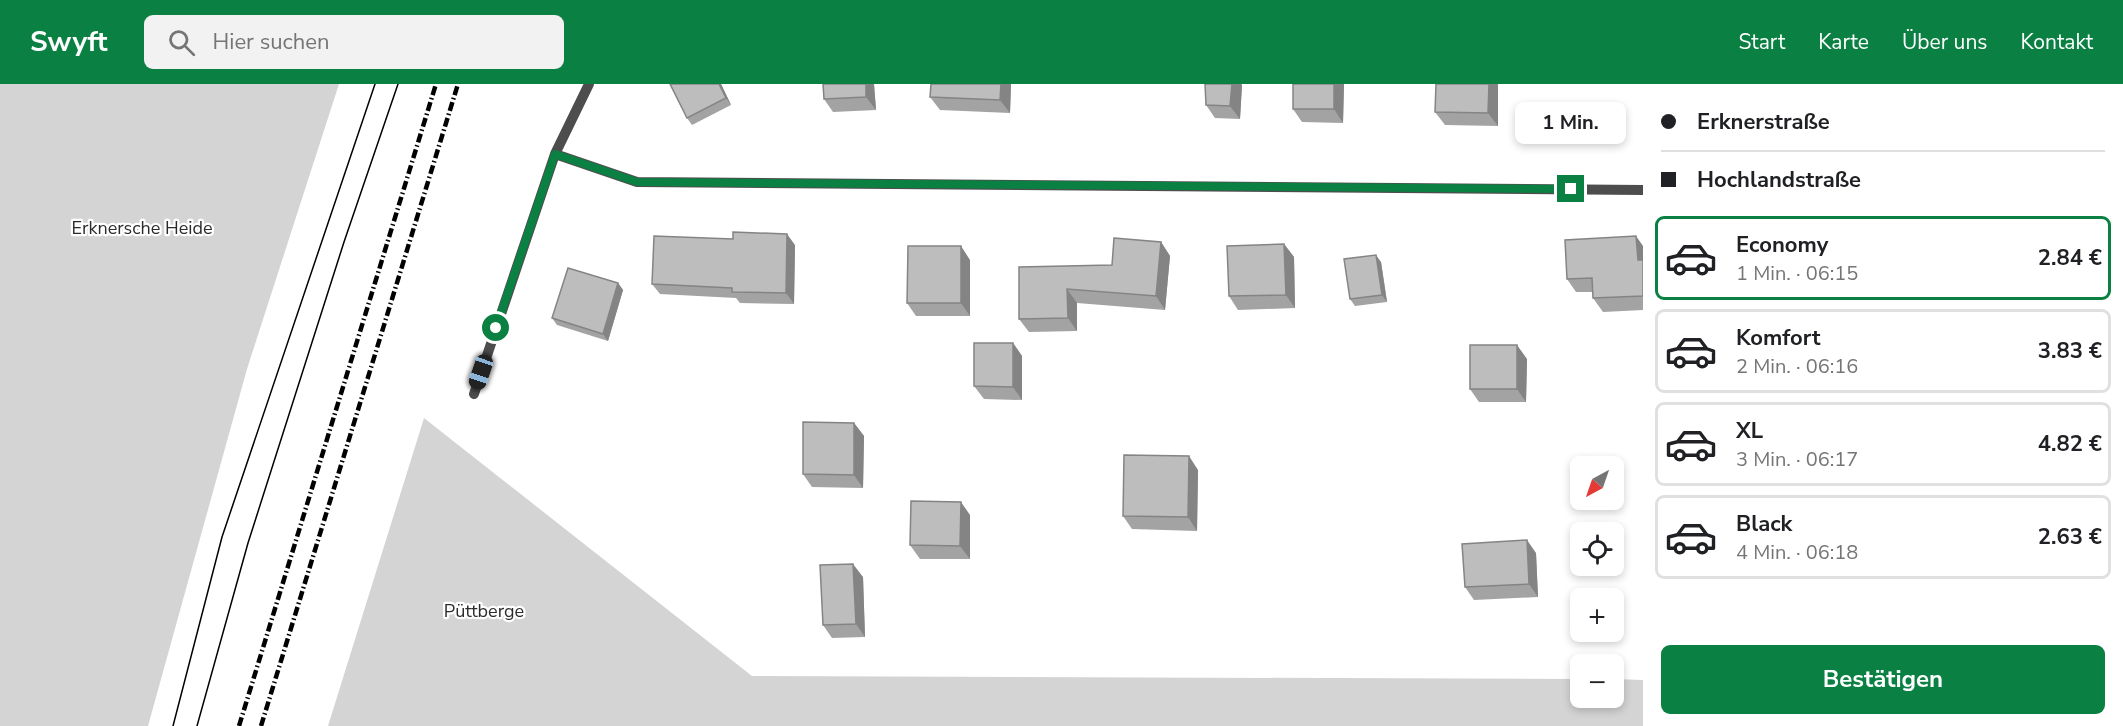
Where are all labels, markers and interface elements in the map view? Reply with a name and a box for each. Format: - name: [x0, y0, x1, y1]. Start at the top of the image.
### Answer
- search box: [144, 15, 564, 69]
- text: Swyft: [30, 23, 108, 61]
- icon: search: [165, 26, 198, 59]
- text: Hier suchen: [213, 27, 329, 57]
- text: Start: [1738, 28, 1785, 56]
- text: Karte: [1818, 28, 1869, 56]
- text: Über uns: [1902, 28, 1987, 56]
- text: Kontakt: [2020, 28, 2093, 56]
- callout: 1 Min.: [1516, 102, 1626, 144]
- text: Erknerstraße: [1697, 107, 1830, 137]
- text: 1 Min.: [1542, 109, 1599, 136]
- text: Hochlandstraße: [1697, 165, 1861, 195]
- route end: [1557, 175, 1584, 202]
- park label: Erknersche Heide: [71, 216, 213, 240]
- text: Economy: [1736, 230, 1828, 260]
- icon: car: [1664, 231, 1718, 285]
- text: 2.84 €: [2038, 243, 2102, 273]
- text: 1 Min. · 06:15: [1736, 260, 1858, 287]
- route start: [482, 314, 509, 341]
- text: Komfort: [1736, 323, 1820, 353]
- icon: car: [1664, 324, 1718, 378]
- text: 3.83 €: [2038, 336, 2102, 366]
- car: [467, 352, 495, 392]
- text: 2 Min. · 06:16: [1736, 353, 1858, 380]
- text: XL: [1736, 416, 1763, 446]
- icon: car: [1664, 417, 1718, 471]
- text: 4.82 €: [2038, 429, 2102, 459]
- text: 3 Min. · 06:17: [1736, 446, 1858, 473]
- north arrow: [1570, 456, 1624, 510]
- map controls: [1570, 456, 1624, 708]
- text: Black: [1736, 509, 1792, 539]
- icon: car: [1664, 510, 1718, 564]
- button: locate: [1570, 522, 1624, 576]
- text: 2.63 €: [2038, 522, 2102, 552]
- text: 4 Min. · 06:18: [1736, 539, 1858, 566]
- button: +: [1570, 588, 1624, 642]
- park label: Püttberge: [444, 599, 524, 623]
- button: Bestätigen: [1661, 645, 2105, 714]
- button: −: [1570, 654, 1624, 708]

